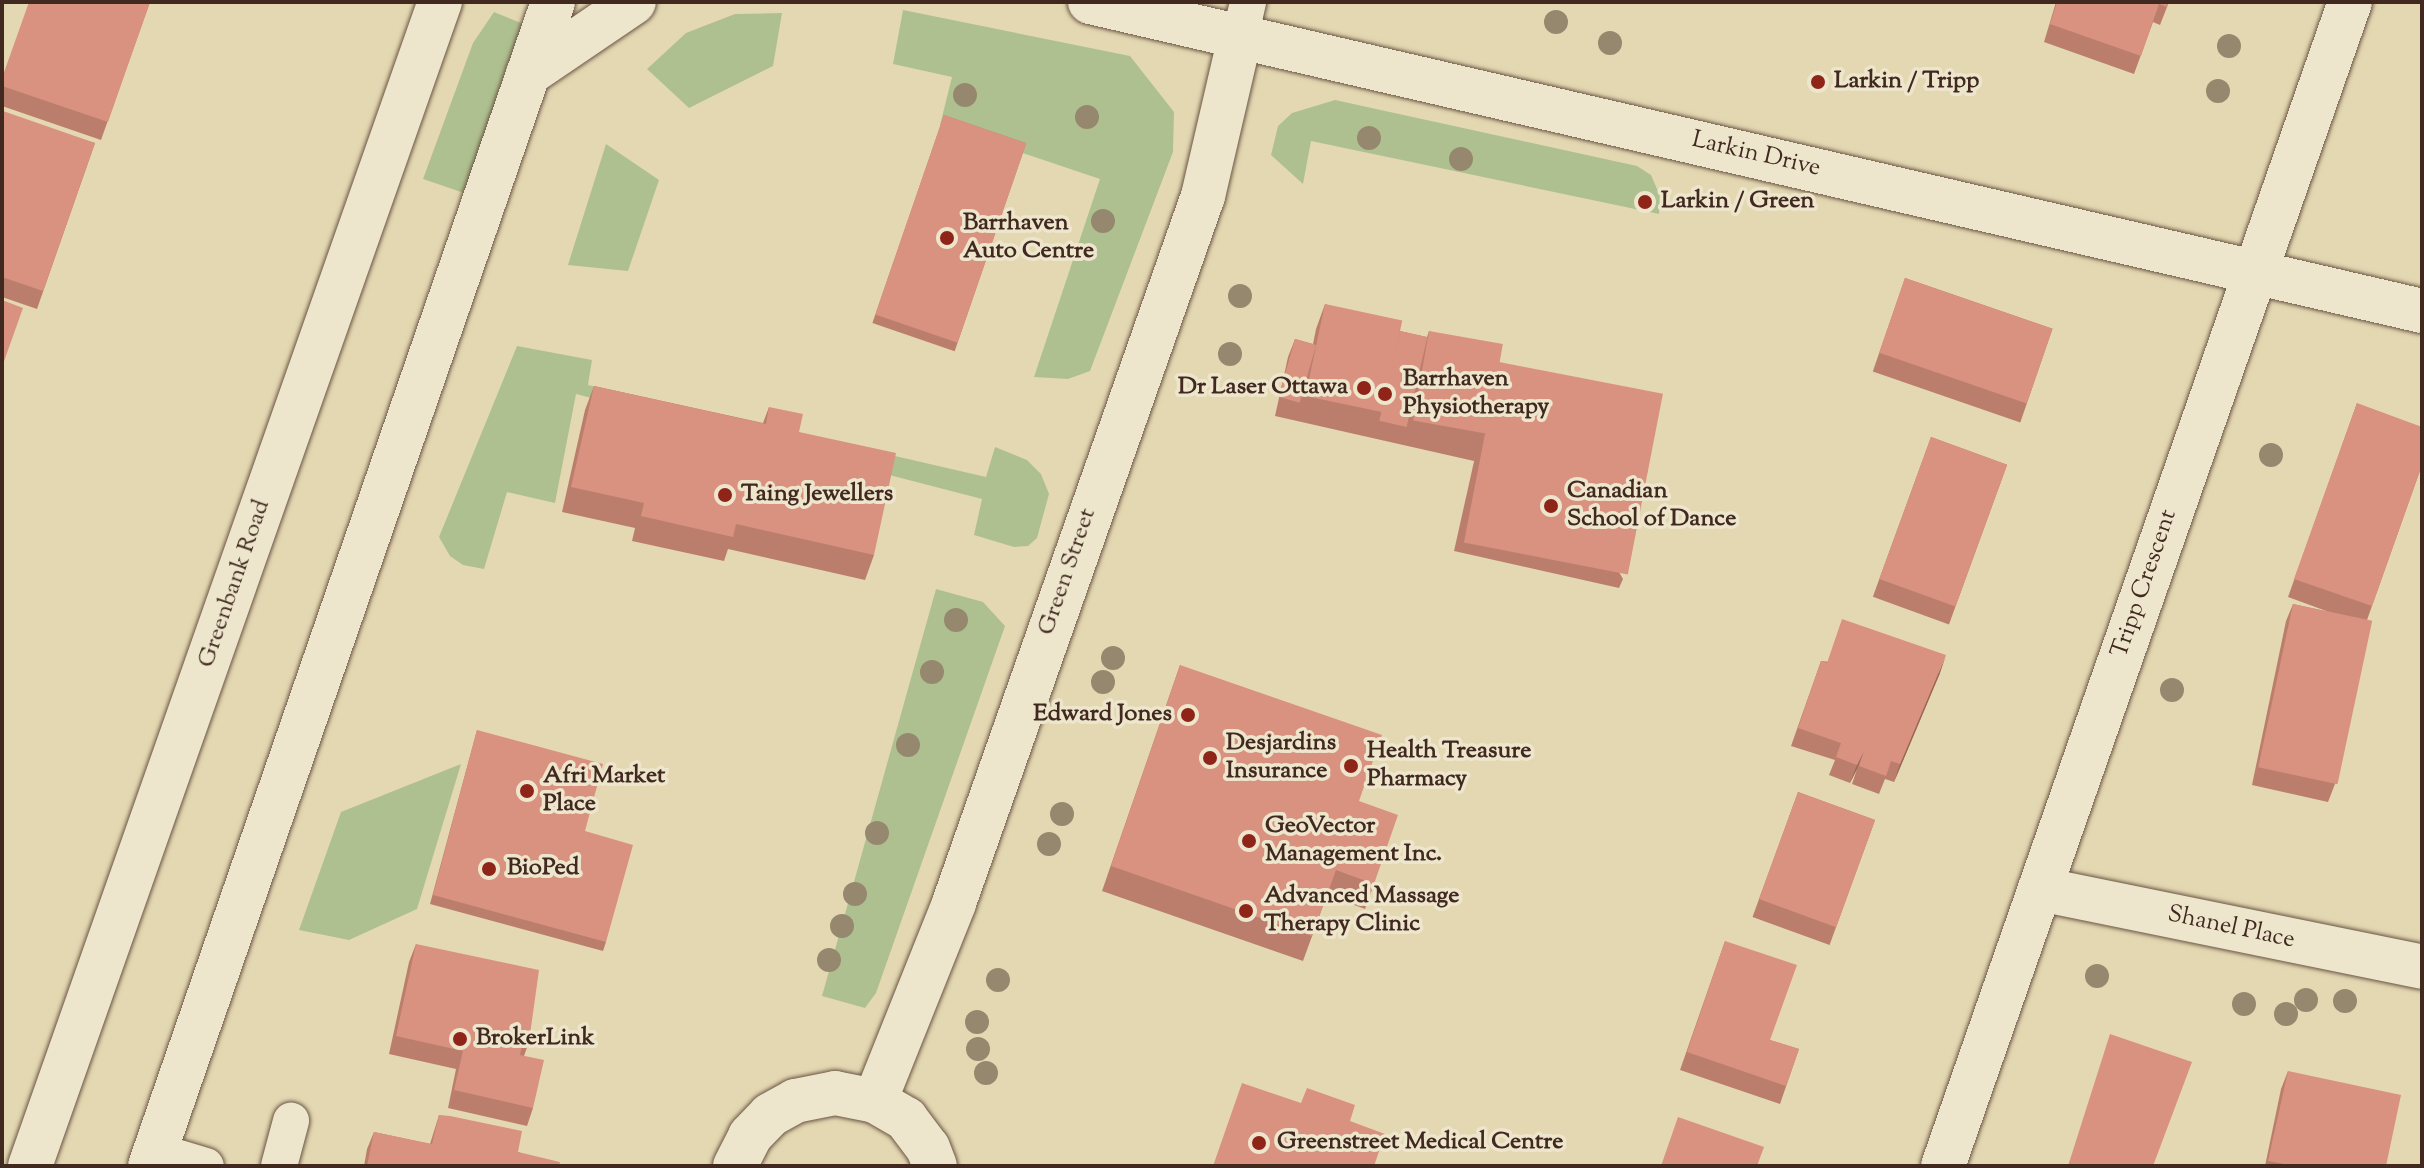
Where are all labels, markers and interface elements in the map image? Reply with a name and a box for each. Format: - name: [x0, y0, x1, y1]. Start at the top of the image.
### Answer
- place label: Larkin / Tripp: [1834, 68, 1979, 96]
- marker: Larkin / Tripp: [1809, 73, 1827, 91]
- street label: Larkin Drive: [1689, 126, 1823, 184]
- place label: Larkin / Green: [1661, 188, 1815, 216]
- marker: Larkin / Green: [1636, 193, 1654, 211]
- place label: Barrhaven Auto Centre: [963, 210, 1094, 266]
- marker: Barrhaven Auto Centre: [938, 229, 956, 247]
- place label: Barrhaven Physiotherapy: [1403, 366, 1549, 422]
- place label: Dr Laser Ottawa: [1178, 374, 1348, 402]
- marker: Dr Laser Ottawa: [1355, 379, 1373, 397]
- marker: Barrhaven Physiotherapy: [1374, 383, 1396, 405]
- place label: Canadian School of Dance: [1567, 478, 1736, 534]
- place label: Taing Jewellers: [741, 481, 893, 509]
- marker: Taing Jewellers: [716, 486, 734, 504]
- street label: Greenbank Road: [193, 496, 277, 672]
- marker: Canadian School of Dance: [1542, 497, 1560, 515]
- street label: Green Street: [1033, 505, 1103, 639]
- street label: Tripp Crescent: [2106, 506, 2184, 662]
- place label: Edward Jones: [1033, 701, 1172, 729]
- marker: Edward Jones: [1179, 706, 1197, 724]
- place label: Desjardins Insurance: [1226, 730, 1336, 786]
- place label: Health Treasure Pharmacy: [1367, 738, 1532, 794]
- marker: Desjardins Insurance: [1201, 749, 1219, 767]
- marker: Health Treasure Pharmacy: [1342, 757, 1360, 775]
- place label: Afri Market Place: [543, 763, 665, 819]
- marker: Afri Market Place: [518, 782, 536, 800]
- place label: GeoVector Management Inc.: [1265, 813, 1442, 869]
- marker: GeoVector Management Inc.: [1240, 832, 1258, 850]
- place label: BioPed: [507, 855, 579, 883]
- marker: BioPed: [478, 858, 500, 880]
- place label: Advanced Massage Therapy Clinic: [1264, 883, 1459, 939]
- marker: Advanced Massage Therapy Clinic: [1235, 900, 1257, 922]
- street label: Shanel Place: [2165, 900, 2297, 956]
- place label: BrokerLink: [476, 1025, 594, 1053]
- marker: BrokerLink: [451, 1030, 469, 1048]
- place label: Greenstreet Medical Centre: [1277, 1129, 1563, 1157]
- marker: Greenstreet Medical Centre: [1248, 1132, 1270, 1154]

